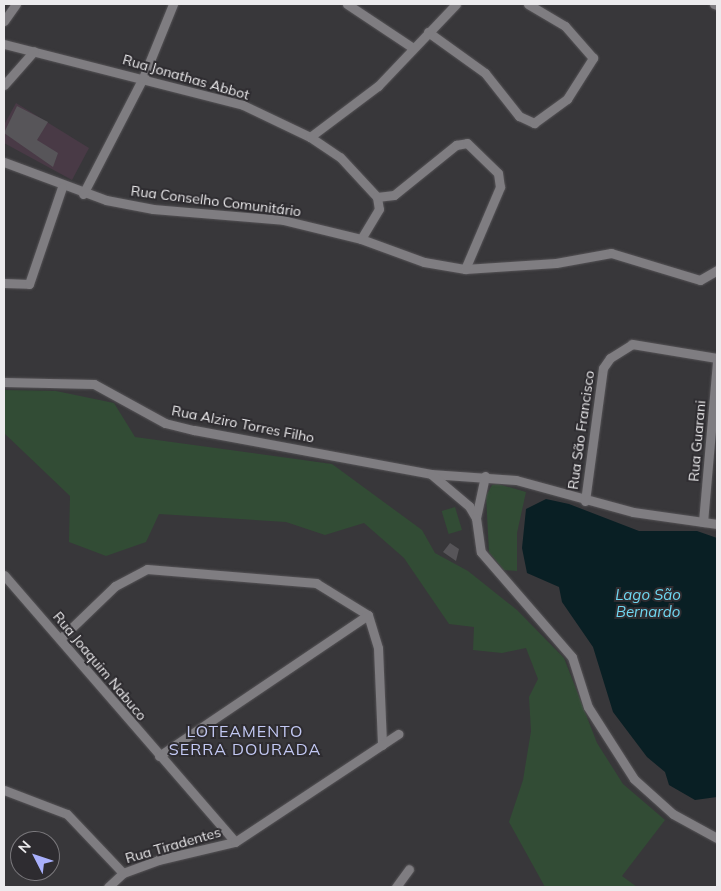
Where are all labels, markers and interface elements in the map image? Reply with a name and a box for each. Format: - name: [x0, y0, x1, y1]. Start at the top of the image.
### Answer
- street label: Rua Jonathas Abbot: [121, 51, 251, 103]
- street label: Rua Conselho Comunitário: [130, 182, 302, 220]
- street label: Rua São Francisco: [564, 369, 598, 491]
- street label: Rua Guarani: [685, 400, 709, 482]
- street label: Rua Alziro Torres Filho: [170, 402, 316, 446]
- water label: Lago São Bernardo: [615, 585, 681, 620]
- street label: Rua Joaquim Nabuco: [50, 608, 150, 724]
- district label: LOTEAMENTO SERRA DOURADA: [167, 721, 323, 759]
- street label: Rua Tiradentes: [123, 823, 223, 867]
- north arrow: [10, 831, 60, 881]
- text: N: [14, 837, 35, 857]

